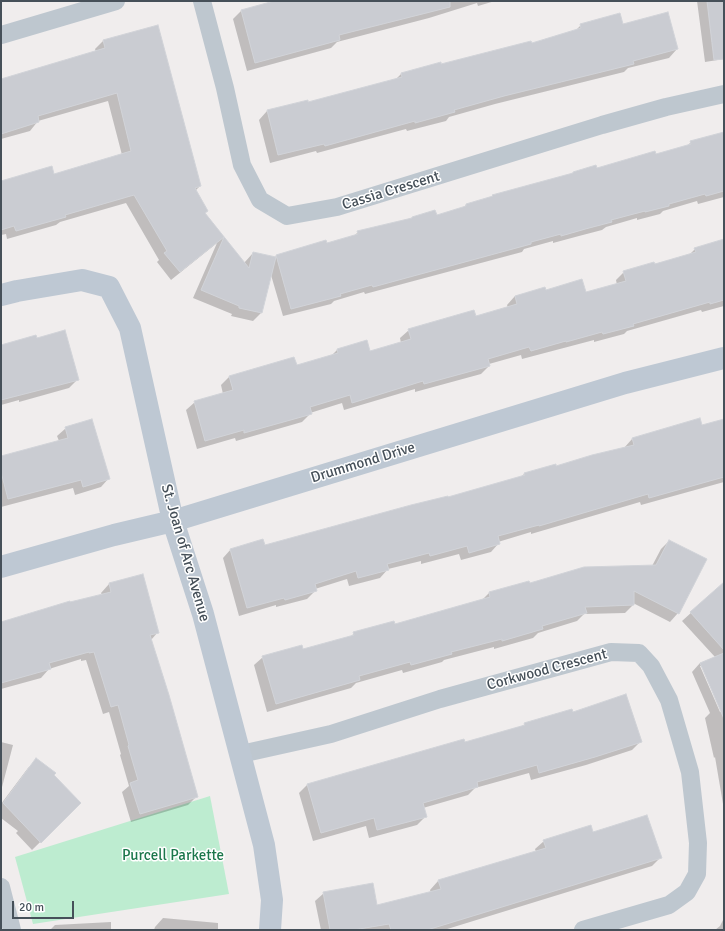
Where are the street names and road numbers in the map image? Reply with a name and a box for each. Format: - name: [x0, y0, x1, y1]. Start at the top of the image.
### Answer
- street label: Cassia Crescent: [340, 168, 442, 214]
- street label: Drummond Drive: [309, 439, 417, 487]
- street label: St. Joan of Arc Avenue: [157, 482, 213, 624]
- street label: Corkwood Crescent: [485, 645, 609, 695]

